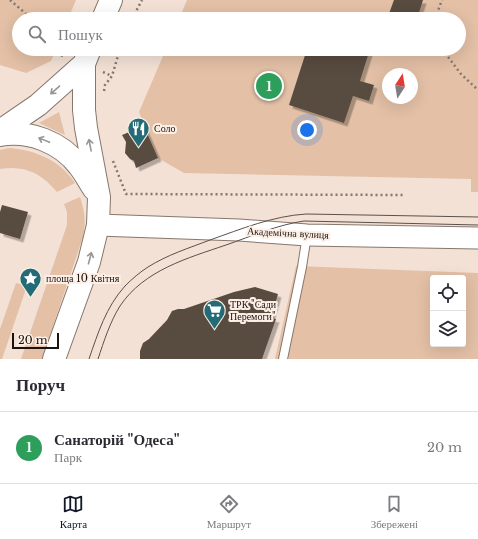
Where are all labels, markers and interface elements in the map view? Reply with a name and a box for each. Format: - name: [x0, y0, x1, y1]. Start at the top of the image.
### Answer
- search box: [12, 12, 466, 56]
- icon: search: [26, 23, 48, 45]
- text: Пошук: [58, 25, 103, 44]
- north arrow: [382, 68, 418, 104]
- pin: 1: [256, 71, 282, 101]
- one-way arrow: [49, 85, 60, 94]
- restaurant icon: Соло: [126, 115, 152, 148]
- your location: [297, 120, 317, 140]
- place label: Соло: [154, 122, 176, 135]
- one-way arrow: [39, 136, 51, 144]
- one-way arrow: [85, 139, 93, 152]
- street label: Академічна вулиця: [247, 224, 330, 242]
- one-way arrow: [87, 252, 94, 265]
- place icon: площа 10 Квітня: [18, 265, 44, 298]
- place label: площа 10 Квітня: [46, 272, 120, 285]
- map controls: [430, 275, 466, 347]
- button: locate: [430, 275, 466, 311]
- supermarket icon: ТРК "Сади Перемоги": [202, 297, 228, 330]
- place label: ТРК "Сади Перемоги": [230, 298, 277, 323]
- button: layers: [430, 311, 466, 347]
- scale bar: [12, 331, 59, 350]
- text: 20 m: [18, 333, 48, 347]
- text: Поруч: [16, 375, 65, 396]
- text: Санаторій "Одеса": [54, 430, 180, 449]
- text: 1: [26, 439, 32, 456]
- text: 20 m: [427, 439, 462, 456]
- text: Парк: [54, 449, 82, 466]
- tab: Карта: [60, 493, 87, 531]
- tab: Маршрут: [207, 493, 251, 531]
- tab: Збережені: [371, 493, 418, 531]

